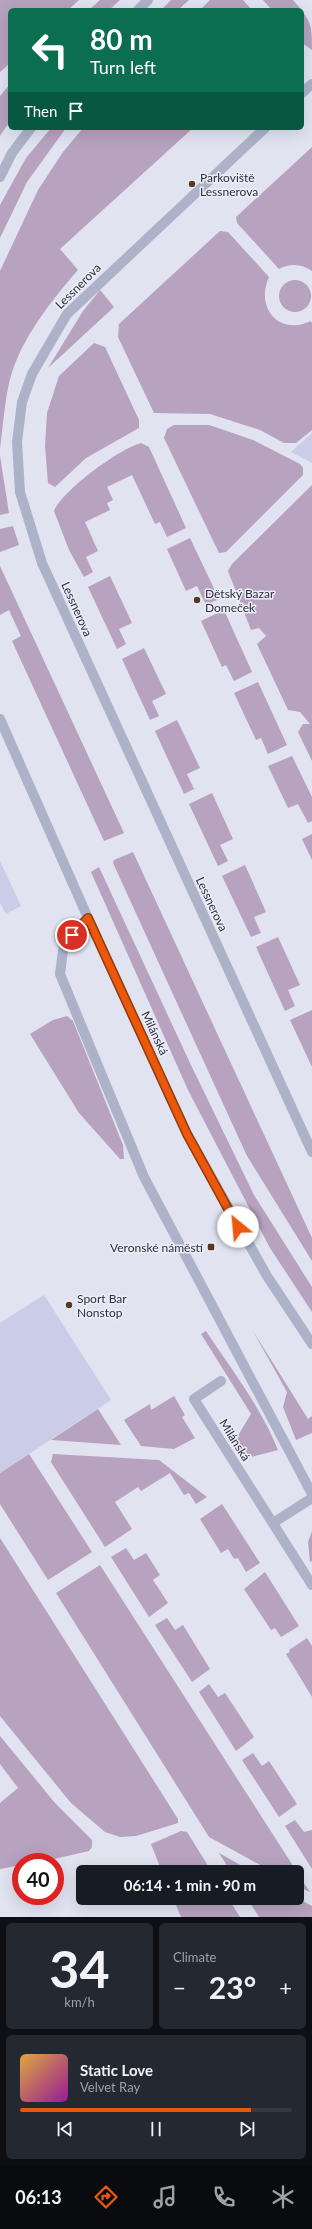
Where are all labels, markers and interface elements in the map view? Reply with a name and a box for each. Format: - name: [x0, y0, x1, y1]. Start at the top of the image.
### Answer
- text: 80 m: [90, 22, 153, 56]
- icon: left: [24, 24, 76, 76]
- text: Turn left: [90, 56, 156, 78]
- icon: arrive: [65, 100, 87, 122]
- text: Then: [24, 102, 57, 120]
- place label: Parkoviště Lessnerova: [200, 170, 258, 199]
- marker: Parkoviště Lessnerova: [187, 179, 197, 189]
- street label: Lessnerova: [52, 260, 104, 312]
- street label: Lessnerova: [58, 579, 96, 639]
- place label: Dětský Bazar Domeček: [205, 586, 275, 615]
- marker: Dětský Bazar Domeček: [192, 595, 202, 605]
- street label: Lessnerova: [193, 874, 231, 934]
- pin: [55, 918, 89, 952]
- icon: arrive: [61, 924, 83, 946]
- street label: Milánská: [138, 1009, 172, 1057]
- position arrow: [217, 1206, 259, 1248]
- place label: Veronské náměstí: [110, 1240, 204, 1255]
- marker: Veronské náměstí: [206, 1242, 216, 1252]
- place label: Sport Bar Nonstop: [77, 1291, 127, 1320]
- marker: Sport Bar Nonstop: [64, 1300, 74, 1310]
- street label: Milánská: [216, 1416, 254, 1464]
- speed limit sign: 40: [12, 1853, 64, 1905]
- text: 06:14 · 1 min · 90 m: [124, 1876, 256, 1894]
- text: 34: [49, 1937, 110, 1999]
- text: Climate: [173, 1949, 216, 1965]
- text: 23°: [209, 1969, 256, 2005]
- text: −: [173, 1974, 186, 2001]
- text: +: [279, 1974, 292, 2001]
- text: km/h: [64, 1994, 95, 2010]
- text: Static Love: [80, 2061, 153, 2079]
- text: Velvet Ray: [80, 2079, 140, 2095]
- icon: previous: [54, 2118, 76, 2140]
- icon: pause: [145, 2118, 167, 2140]
- icon: next: [236, 2118, 258, 2140]
- icon: directions: [92, 2183, 120, 2211]
- icon: music: [151, 2183, 179, 2211]
- icon: phone: [210, 2183, 238, 2211]
- icon: climate: [269, 2183, 297, 2211]
- text: 06:13: [15, 2186, 62, 2208]

